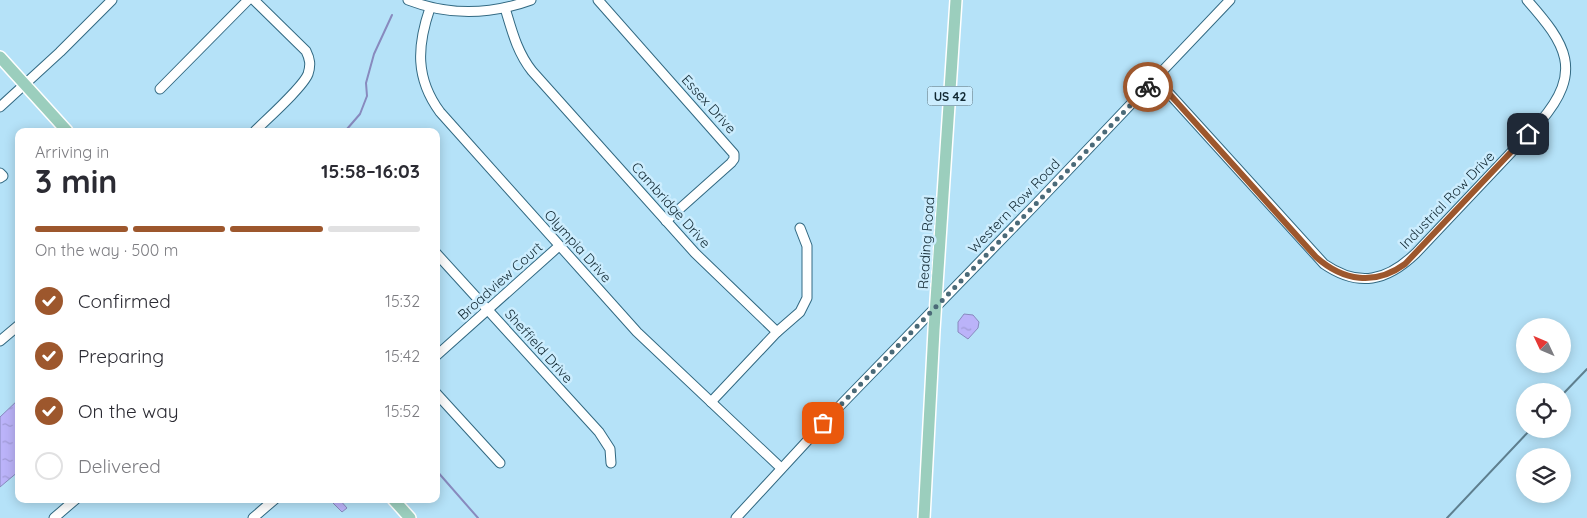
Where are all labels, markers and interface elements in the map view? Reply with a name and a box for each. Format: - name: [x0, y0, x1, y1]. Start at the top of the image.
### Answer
- courier: [1123, 62, 1173, 112]
- street label: Essex Drive: [678, 71, 740, 137]
- icon: bike: [1134, 73, 1162, 101]
- road number: US 42: [928, 86, 972, 105]
- pin: [1507, 113, 1549, 155]
- icon: home: [1514, 120, 1542, 148]
- text: Arriving in: [35, 142, 109, 162]
- street label: Industrial Row Drive: [1396, 147, 1498, 253]
- street label: Western Row Road: [964, 155, 1064, 257]
- street label: Cambridge Drive: [628, 158, 714, 252]
- text: 15:58–16:03: [321, 159, 420, 183]
- text: 3 min: [35, 161, 117, 201]
- street label: Reading Road: [914, 196, 938, 290]
- street label: Olympia Drive: [541, 206, 616, 286]
- street label: Broadview Court: [454, 238, 546, 324]
- text: On the way · 500 m: [35, 240, 178, 260]
- icon: check: [35, 287, 63, 315]
- text: Confirmed: [78, 289, 171, 313]
- text: 15:32: [385, 291, 420, 311]
- street label: Sheffield Drive: [501, 305, 577, 387]
- north arrow: [1516, 318, 1571, 372]
- map controls: [1516, 318, 1571, 503]
- icon: check: [35, 342, 63, 370]
- text: Preparing: [78, 344, 164, 368]
- text: 15:42: [385, 346, 420, 366]
- button: locate: [1516, 383, 1571, 438]
- icon: check: [35, 397, 63, 425]
- text: On the way: [78, 399, 179, 423]
- text: 15:52: [385, 401, 420, 421]
- pin: [802, 402, 844, 444]
- icon: bag: [809, 409, 837, 437]
- button: layers: [1516, 448, 1571, 503]
- text: Delivered: [78, 454, 161, 478]

